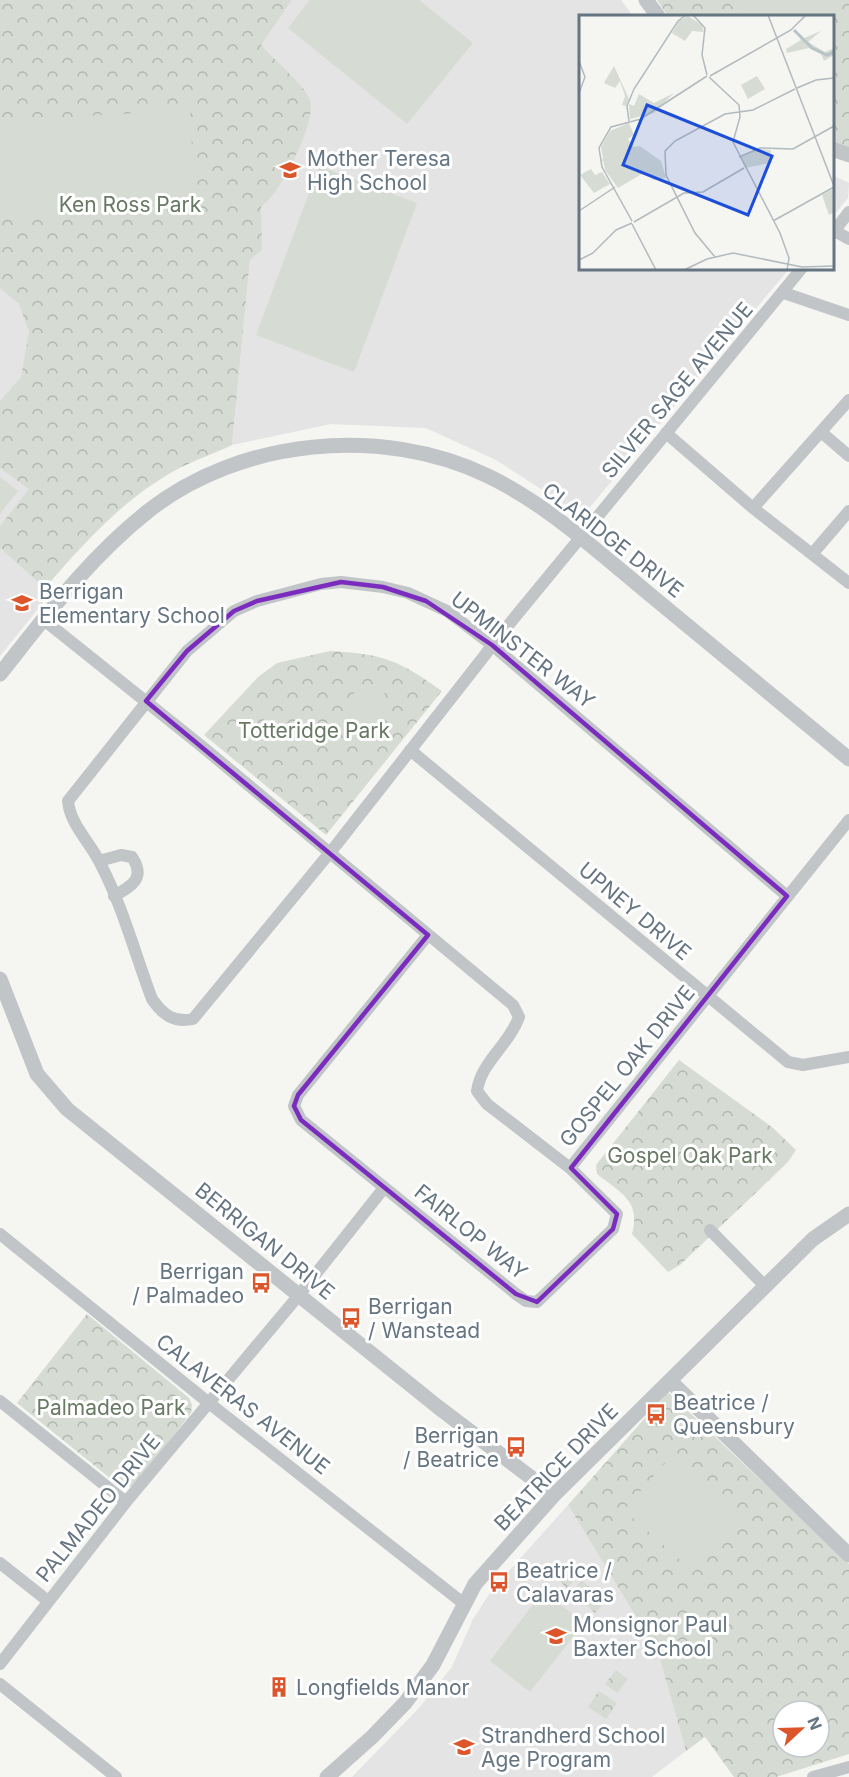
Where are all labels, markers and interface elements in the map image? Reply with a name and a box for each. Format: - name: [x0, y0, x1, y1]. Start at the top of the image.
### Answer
- inset map: [579, 15, 834, 270]
- place label: Mother Teresa High School: [307, 146, 451, 195]
- school or university icon: Mother Teresa High School: [278, 158, 302, 182]
- park label: Ken Ross Park: [59, 192, 202, 217]
- street label: SILVER SAGE AVENUE: [596, 297, 758, 483]
- street label: CLARIDGE DRIVE: [538, 477, 688, 603]
- place label: Berrigan Elementary School: [39, 579, 225, 628]
- street label: UPMINSTER WAY: [446, 586, 600, 714]
- school or university icon: Berrigan Elementary School: [10, 591, 34, 615]
- park label: Totteridge Park: [238, 718, 390, 743]
- street label: UPNEY DRIVE: [574, 857, 696, 965]
- street label: GOSPEL OAK DRIVE: [554, 980, 700, 1152]
- park label: Gospel Oak Park: [607, 1143, 773, 1168]
- street label: BERRIGAN DRIVE: [190, 1177, 340, 1305]
- street label: FAIRLOP WAY: [410, 1179, 532, 1285]
- place label: Berrigan / Palmadeo: [132, 1259, 244, 1308]
- bus stop icon: Berrigan / Palmadeo: [249, 1271, 273, 1295]
- place label: Berrigan / Wanstead: [368, 1294, 480, 1343]
- bus stop icon: Berrigan / Wanstead: [339, 1306, 363, 1330]
- street label: CALAVERAS AVENUE: [151, 1329, 335, 1479]
- place label: Beatrice / Queensbury: [673, 1390, 795, 1439]
- park label: Palmadeo Park: [36, 1395, 186, 1420]
- street label: BEATRICE DRIVE: [489, 1398, 623, 1536]
- bus stop icon: Beatrice / Queensbury: [644, 1402, 668, 1426]
- place label: Berrigan / Beatrice: [403, 1423, 499, 1472]
- street label: PALMADEO DRIVE: [31, 1429, 165, 1587]
- bus stop icon: Berrigan / Beatrice: [504, 1435, 528, 1459]
- place label: Beatrice / Calavaras: [516, 1558, 614, 1607]
- bus stop icon: Beatrice / Calavaras: [487, 1570, 511, 1594]
- place label: Monsignor Paul Baxter School: [573, 1612, 728, 1661]
- school or university icon: Monsignor Paul Baxter School: [544, 1624, 568, 1648]
- building icon: Longfields Manor: [267, 1675, 291, 1699]
- place label: Longfields Manor: [296, 1675, 470, 1700]
- north arrow: [771, 1699, 831, 1759]
- text: N: [803, 1714, 826, 1733]
- place label: Strandherd School Age Program: [481, 1723, 665, 1772]
- school or university icon: Strandherd School Age Program: [452, 1735, 476, 1759]

